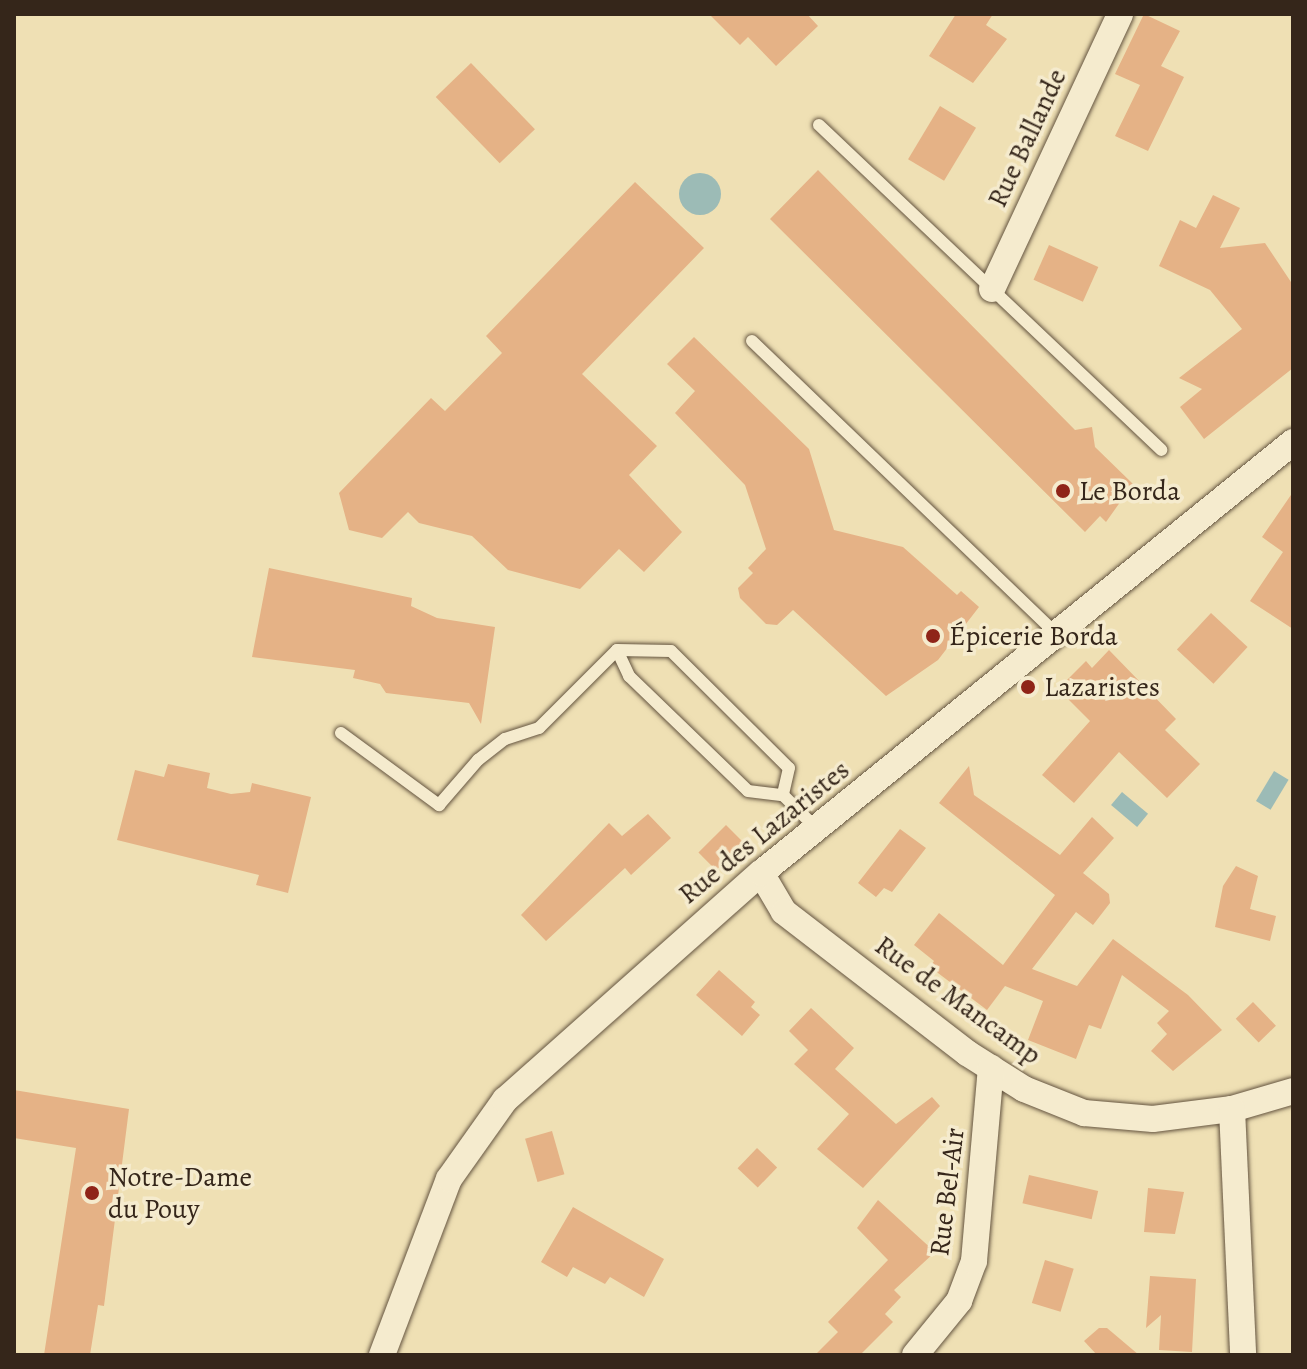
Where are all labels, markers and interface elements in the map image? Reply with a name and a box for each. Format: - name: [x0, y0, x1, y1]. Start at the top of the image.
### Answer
- street label: Rue Ballande: [980, 63, 1074, 213]
- place label: Le Borda: [1079, 474, 1180, 508]
- marker: Le Borda: [1054, 482, 1072, 500]
- place label: Épicerie Borda: [949, 619, 1118, 653]
- marker: Épicerie Borda: [924, 627, 942, 645]
- place label: Lazaristes: [1044, 670, 1160, 704]
- marker: Lazaristes: [1019, 678, 1037, 696]
- street label: Rue des Lazaristes: [672, 753, 856, 911]
- street label: Rue de Mancamp: [868, 928, 1048, 1072]
- street label: Rue Bel-Air: [922, 1126, 972, 1258]
- place label: Notre-Dame du Pouy: [108, 1160, 252, 1226]
- marker: Notre-Dame du Pouy: [83, 1184, 101, 1202]

